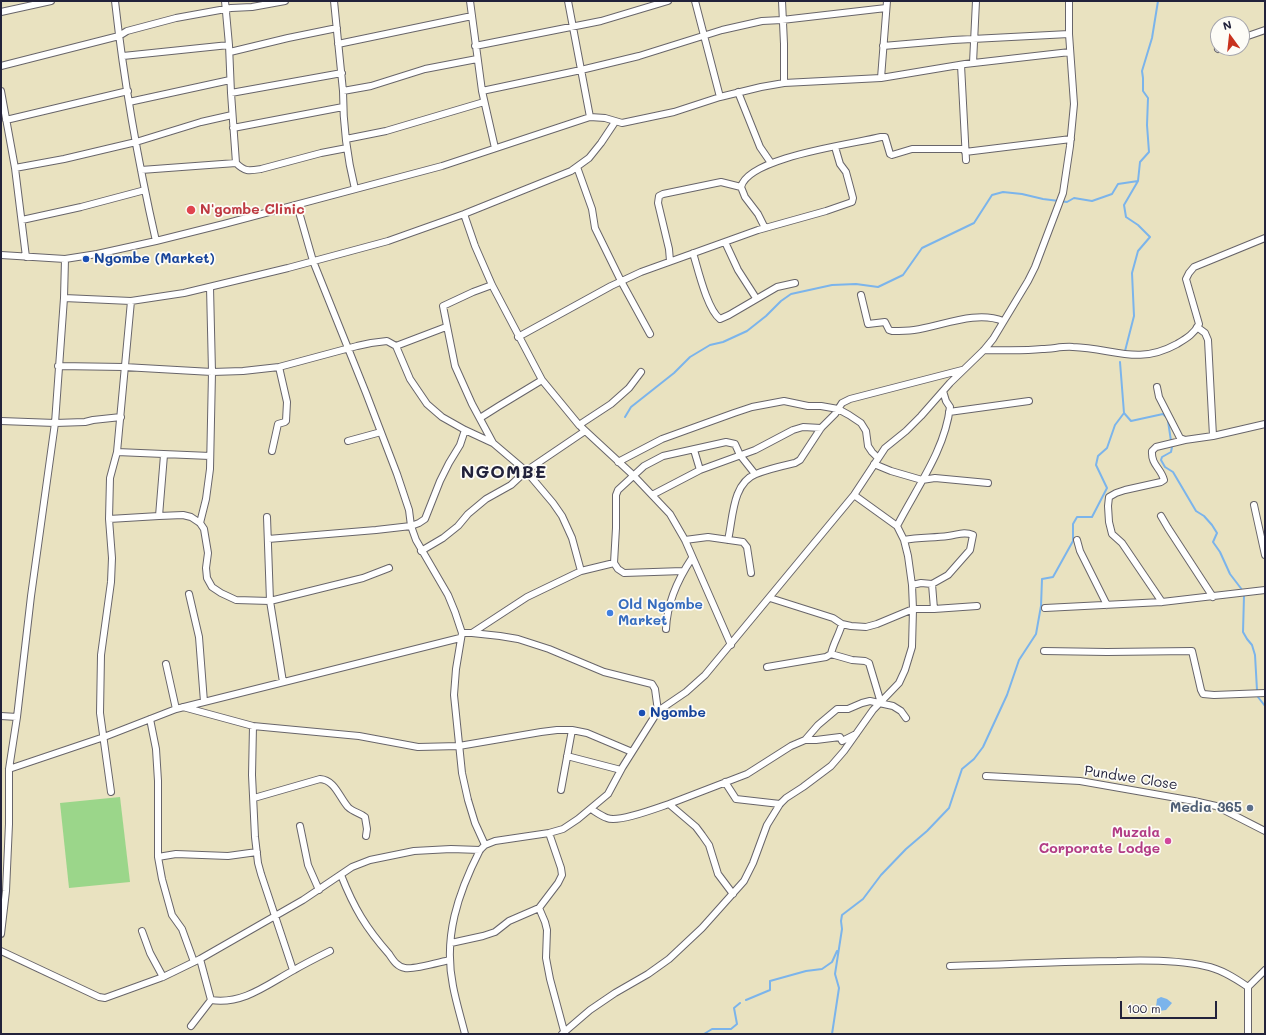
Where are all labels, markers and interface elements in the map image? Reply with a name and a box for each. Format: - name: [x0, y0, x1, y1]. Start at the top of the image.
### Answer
- north arrow: [1210, 16, 1250, 56]
- text: N: [1221, 17, 1233, 33]
- place label: N'gombe Clinic: [200, 202, 305, 218]
- marker: N'gombe Clinic: [185, 204, 197, 216]
- place label: Ngombe (Market): [94, 251, 215, 267]
- marker: Ngombe (Market): [81, 254, 91, 264]
- district label: NGOMBE: [461, 461, 547, 483]
- place label: Old Ngombe Market: [618, 597, 703, 630]
- marker: Old Ngombe Market: [605, 608, 615, 618]
- place label: Ngombe: [650, 705, 706, 721]
- marker: Ngombe: [637, 708, 647, 718]
- street label: Pundwe Close: [1083, 762, 1179, 794]
- place label: Media 365: [1170, 800, 1242, 816]
- marker: Media 365: [1245, 803, 1255, 813]
- place label: Muzala Corporate Lodge: [1039, 825, 1160, 858]
- marker: Muzala Corporate Lodge: [1163, 836, 1173, 846]
- scale bar: [1122, 993, 1219, 1019]
- text: 100 m: [1127, 1000, 1161, 1016]

